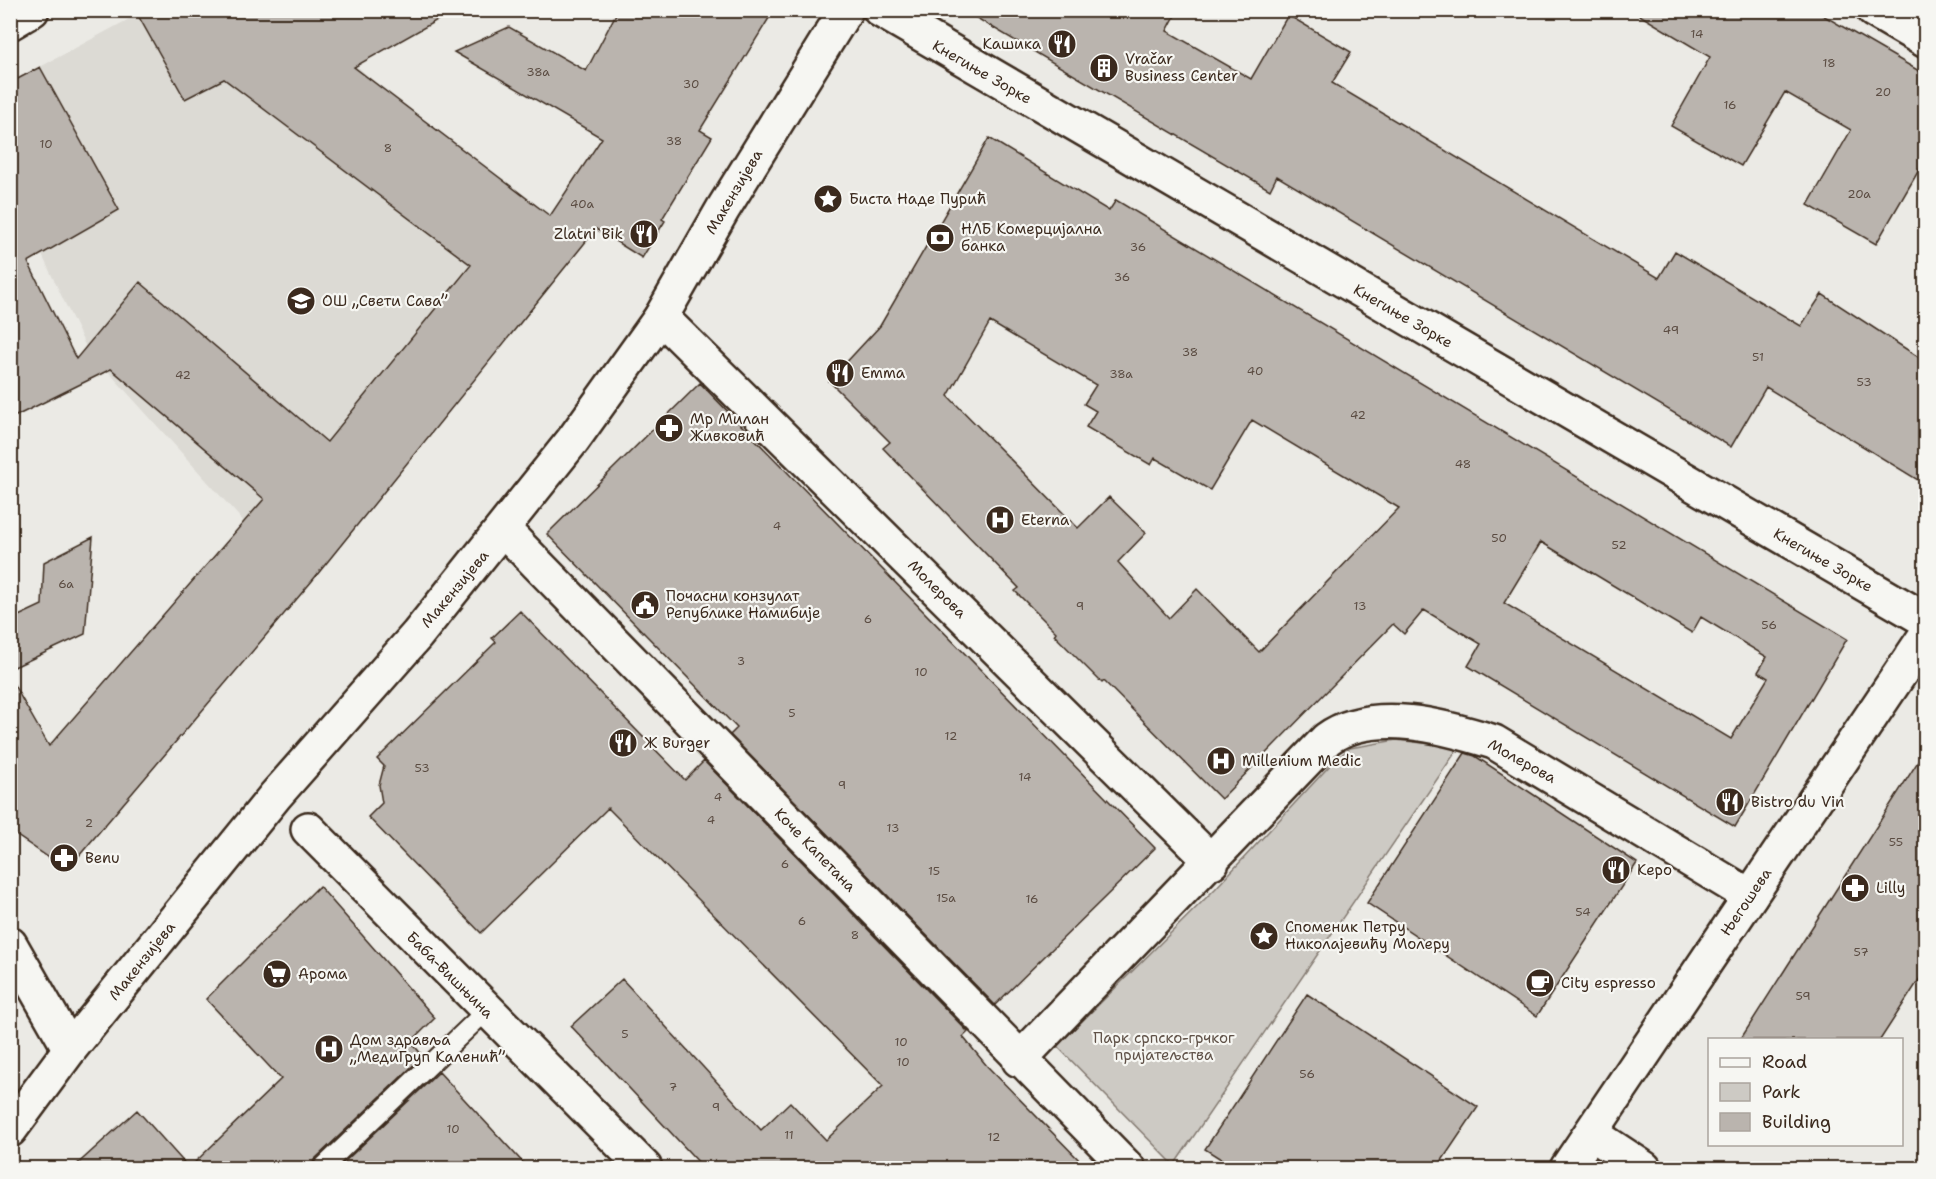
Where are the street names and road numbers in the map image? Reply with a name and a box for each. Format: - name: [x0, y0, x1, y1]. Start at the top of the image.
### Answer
- street label: Кнегиње Зорке: [929, 35, 1035, 109]
- street label: Макензијева: [701, 145, 768, 238]
- street label: Кнегиње Зорке: [1350, 279, 1456, 353]
- street label: Кнегиње Зорке: [1770, 523, 1876, 597]
- street label: Макензијева: [417, 545, 494, 632]
- street label: Молерова: [903, 555, 971, 623]
- street label: Молерова: [1484, 734, 1560, 788]
- street label: Коче Капетана: [770, 804, 861, 897]
- street label: Његошева: [1716, 864, 1776, 940]
- street label: Макензијева: [104, 917, 180, 1004]
- street label: Баба-Вишњина: [402, 927, 498, 1023]

